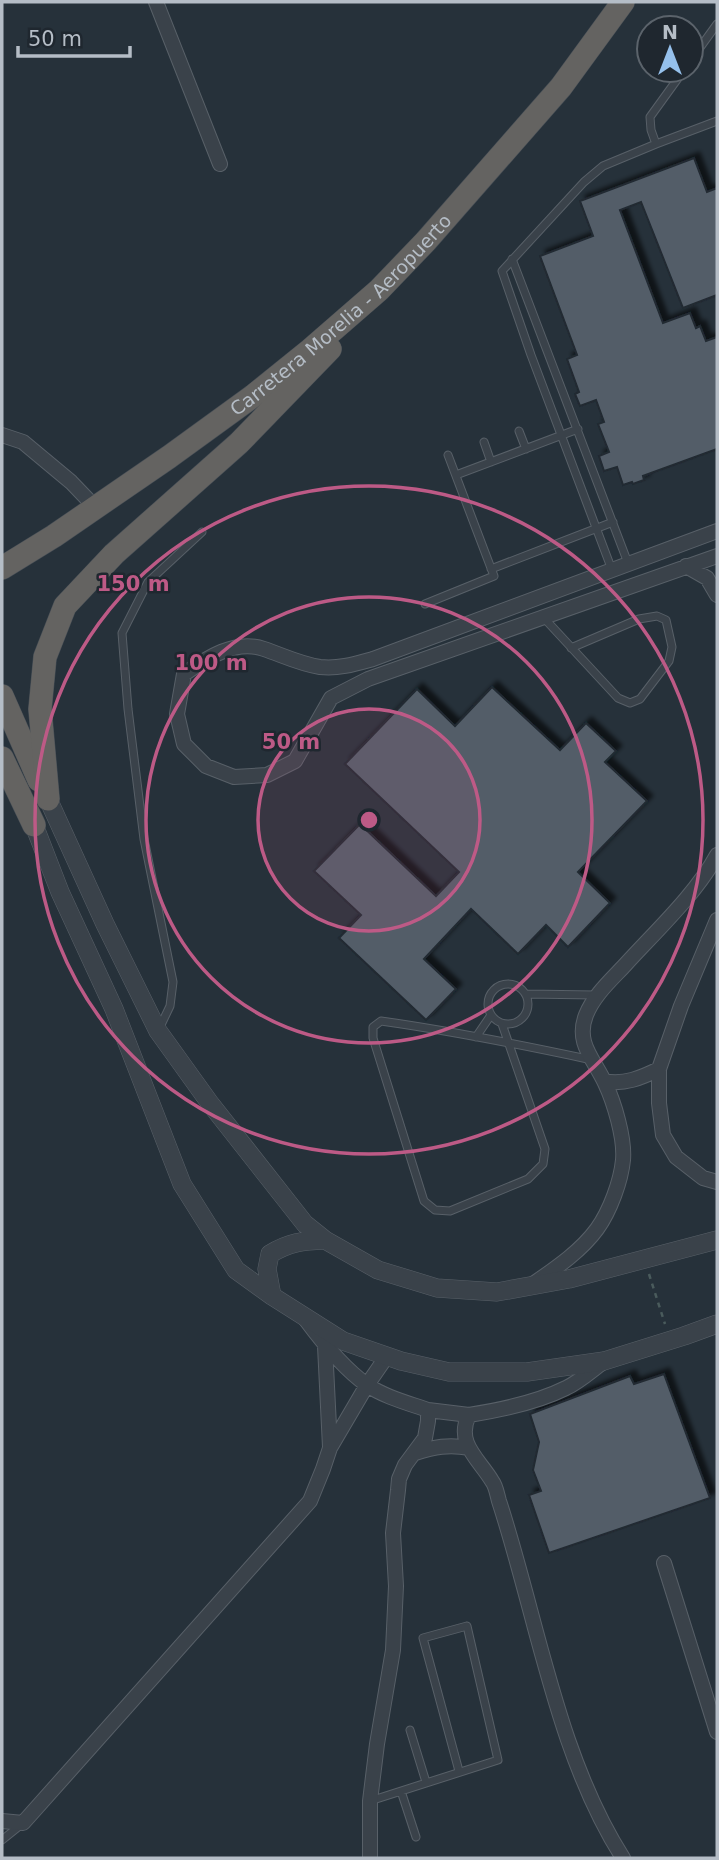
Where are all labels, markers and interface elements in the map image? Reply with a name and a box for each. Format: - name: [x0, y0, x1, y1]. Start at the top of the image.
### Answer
- scale bar: [18, 14, 130, 58]
- north arrow: [635, 14, 705, 84]
- text: N: [662, 21, 678, 43]
- text: 50 m: [28, 27, 82, 51]
- street label: Carretera Morelia - Aeropuerto: [226, 209, 456, 420]
- text: 150 m: [96, 572, 170, 596]
- text: 100 m: [174, 651, 248, 675]
- text: 50 m: [262, 730, 320, 754]
- centre of rings: [357, 808, 381, 832]

